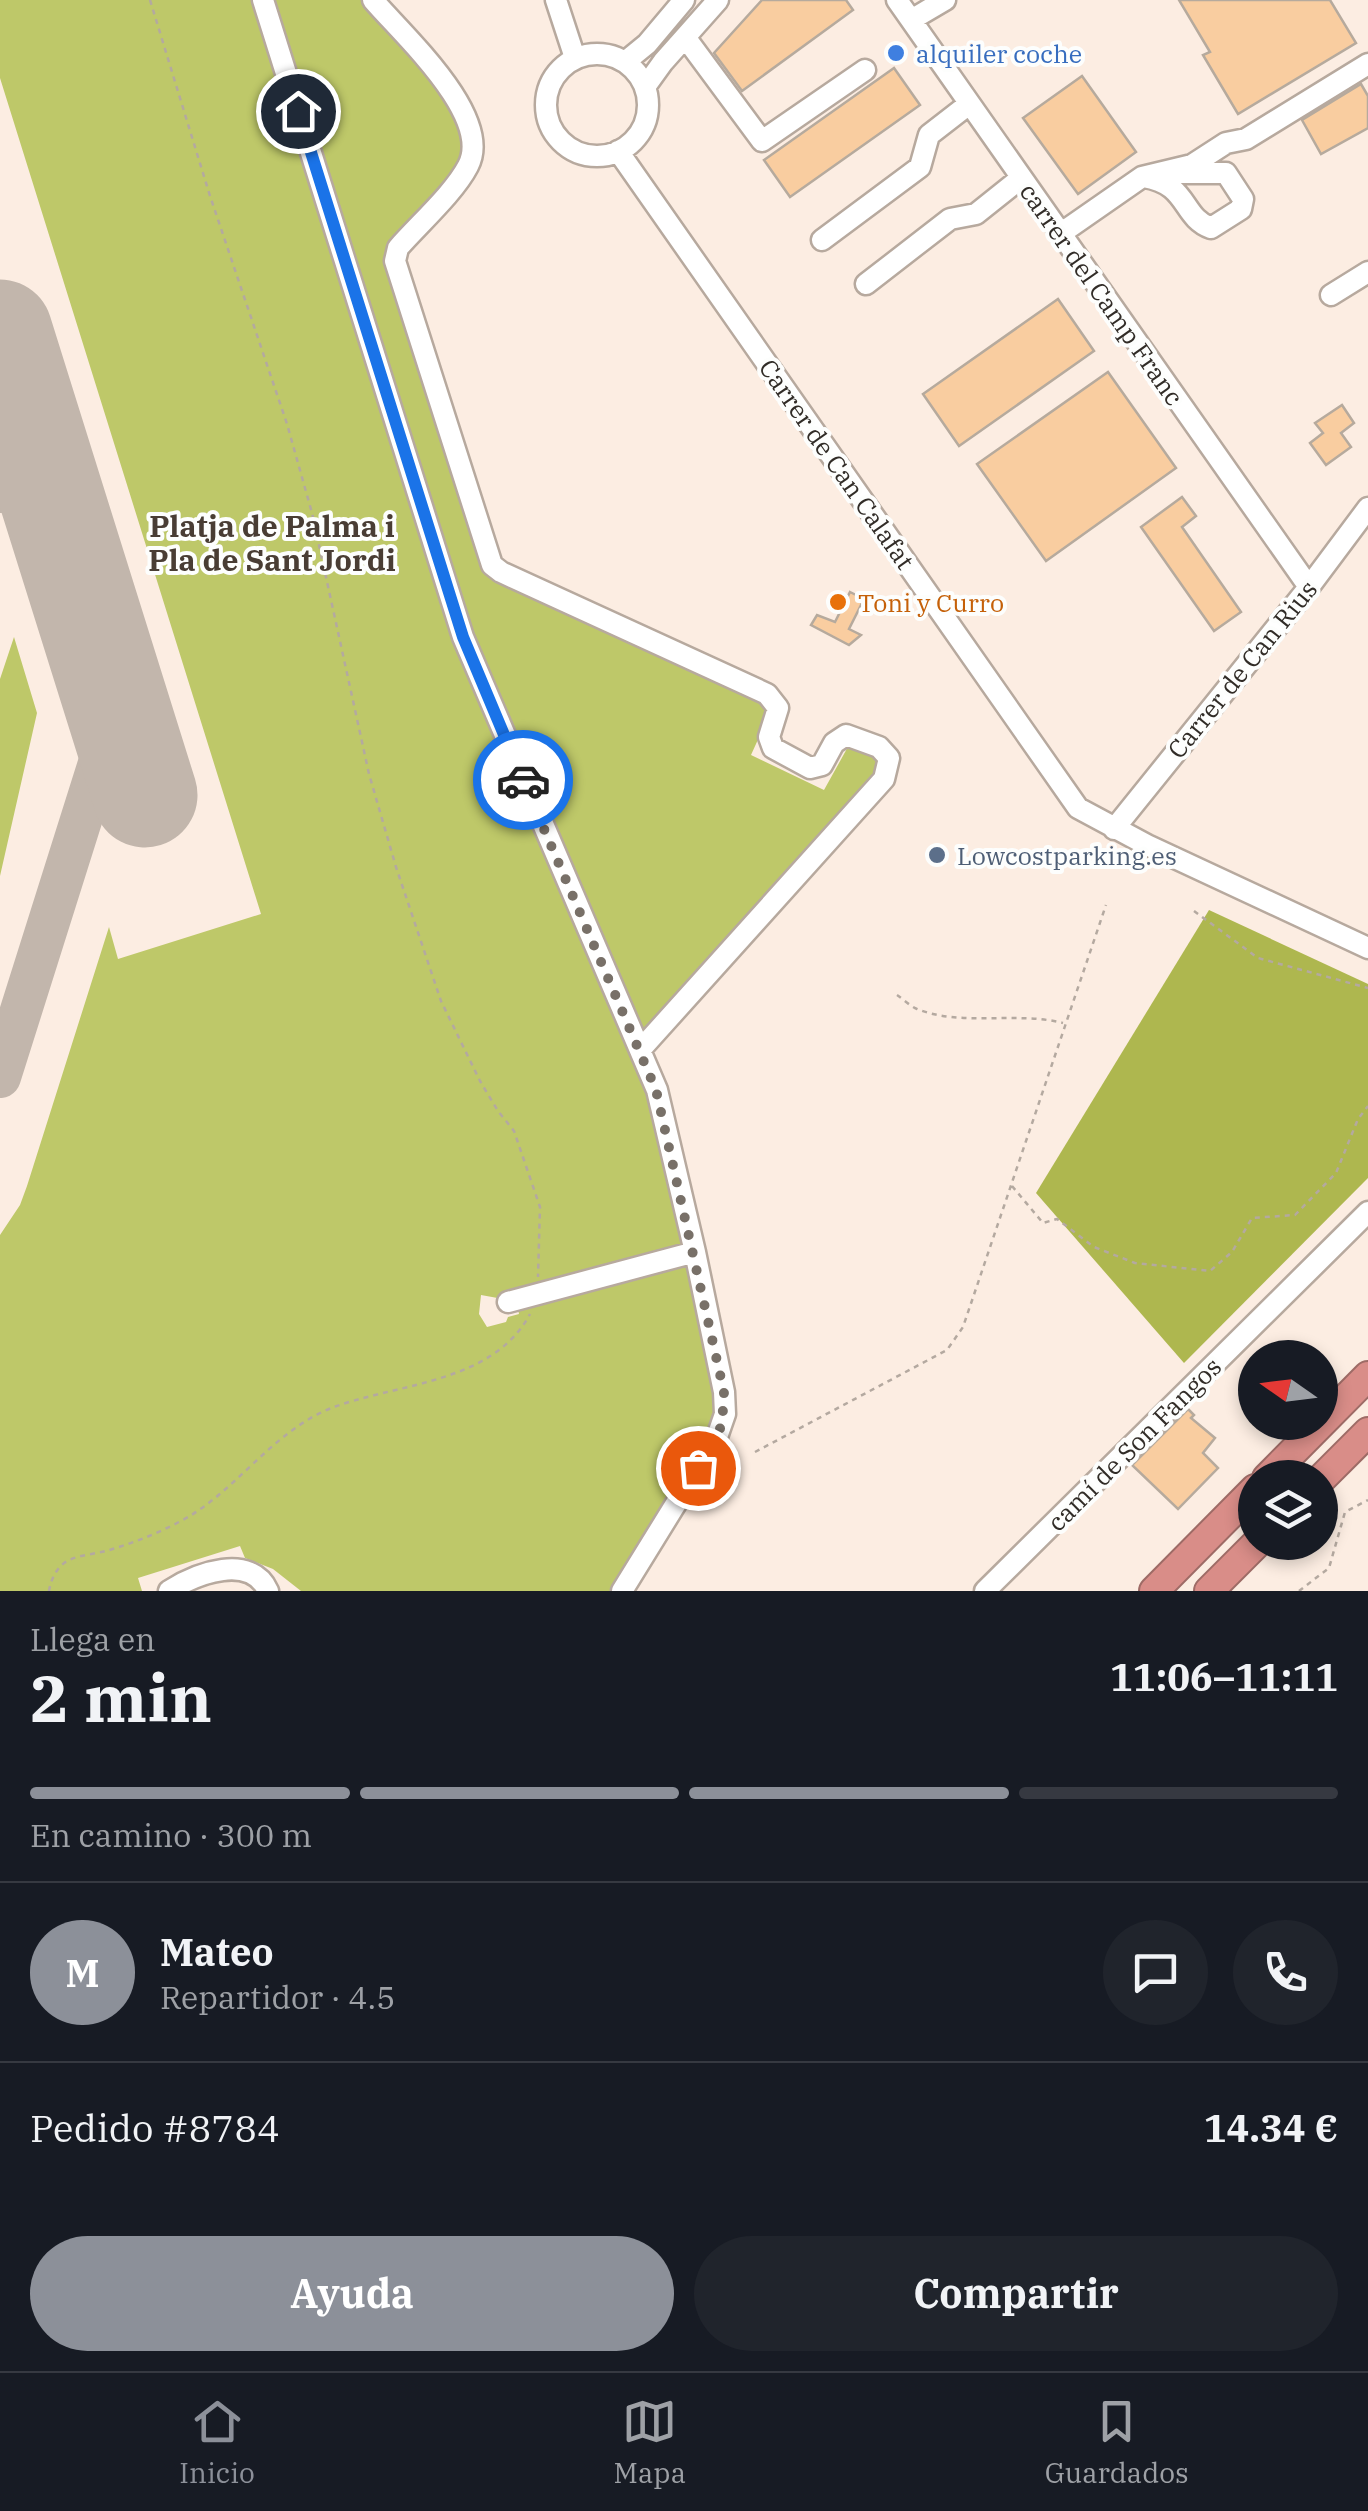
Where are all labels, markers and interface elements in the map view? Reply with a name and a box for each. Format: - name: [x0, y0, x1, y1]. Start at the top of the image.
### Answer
- place label: alquiler coche: [916, 37, 1082, 70]
- marker: alquiler coche: [885, 42, 907, 64]
- pin: [256, 69, 341, 154]
- icon: home: [271, 84, 326, 139]
- street label: carrer del Camp Franc: [1013, 176, 1191, 412]
- street label: Carrer de Can Calafat: [752, 352, 922, 576]
- district label: Platja de Palma i Pla de Sant Jordi: [148, 506, 396, 579]
- street label: Carrer de Can Rius: [1160, 573, 1324, 765]
- place label: Toni y Curro: [858, 586, 1004, 619]
- marker: Toni y Curro: [827, 591, 849, 613]
- courier: [473, 730, 573, 830]
- icon: car: [496, 753, 551, 808]
- place label: Lowcostparking.es: [957, 839, 1177, 872]
- marker: Lowcostparking.es: [926, 844, 948, 866]
- north arrow: [1238, 1340, 1338, 1440]
- map controls: [1238, 1340, 1338, 1560]
- street label: camí de Son Fangos: [1040, 1350, 1228, 1538]
- pin: [656, 1426, 741, 1511]
- icon: bag: [671, 1441, 726, 1496]
- button: layers: [1238, 1460, 1338, 1560]
- text: Llega en: [30, 1618, 156, 1660]
- text: 11:06–11:11: [1110, 1652, 1338, 1701]
- text: 2 min: [30, 1655, 212, 1740]
- text: En camino · 300 m: [30, 1814, 312, 1856]
- button: chat: [1103, 1920, 1208, 2025]
- button: phone: [1233, 1920, 1338, 2025]
- text: Mateo: [160, 1927, 274, 1976]
- text: M: [65, 1948, 100, 1997]
- text: Repartidor · 4.5: [160, 1976, 395, 2018]
- text: Pedido #8784: [30, 2103, 280, 2152]
- text: 14.34 €: [1204, 2103, 1338, 2152]
- button: Ayuda: [30, 2236, 674, 2351]
- button: Compartir: [694, 2236, 1338, 2351]
- tab: Inicio: [179, 2394, 255, 2491]
- tab: Mapa: [614, 2394, 686, 2491]
- tab: Guardados: [1045, 2394, 1189, 2491]

